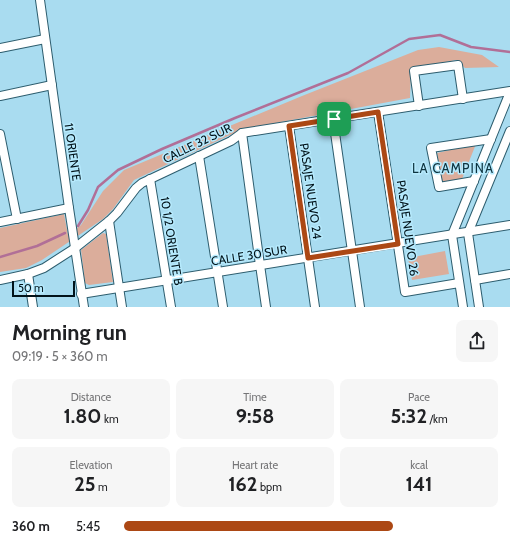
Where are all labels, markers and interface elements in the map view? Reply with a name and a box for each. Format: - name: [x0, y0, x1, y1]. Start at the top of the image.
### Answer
- pin: [317, 102, 351, 136]
- icon: arrive: [323, 108, 345, 130]
- street label: CALLE 32 SUR: [160, 120, 234, 166]
- street label: 11 ORIENTE: [62, 122, 85, 182]
- street label: PASAJE NUEVO 24: [297, 142, 325, 240]
- district label: LA CAMPINA: [412, 160, 494, 176]
- street label: PASAJE NUEVO 26: [394, 179, 422, 277]
- street label: 10 1/2 ORIENTE B: [158, 196, 186, 286]
- street label: CALLE 30 SUR: [210, 241, 289, 268]
- scale bar: [12, 279, 75, 298]
- text: 50 m: [18, 281, 44, 295]
- text: Morning run: [12, 319, 127, 346]
- button: share: [456, 320, 498, 362]
- text: 09:19 · 5 × 360 m: [12, 348, 108, 364]
- text: Distance: [71, 390, 111, 404]
- text: Time: [243, 390, 267, 404]
- text: Pace: [408, 390, 430, 404]
- text: 1.80: [63, 404, 101, 428]
- text: 9:58: [236, 404, 274, 428]
- text: 5:32: [390, 404, 427, 428]
- text: km: [101, 412, 119, 426]
- text: /km: [427, 412, 448, 426]
- text: Elevation: [70, 458, 112, 472]
- text: Heart rate: [232, 458, 278, 472]
- text: kcal: [410, 458, 428, 472]
- text: 25: [74, 472, 96, 496]
- text: 162: [228, 472, 257, 496]
- text: 141: [405, 472, 433, 496]
- text: m: [96, 480, 108, 494]
- text: bpm: [257, 480, 282, 494]
- text: 360 m: [12, 518, 50, 534]
- text: 5:45: [76, 518, 100, 534]

